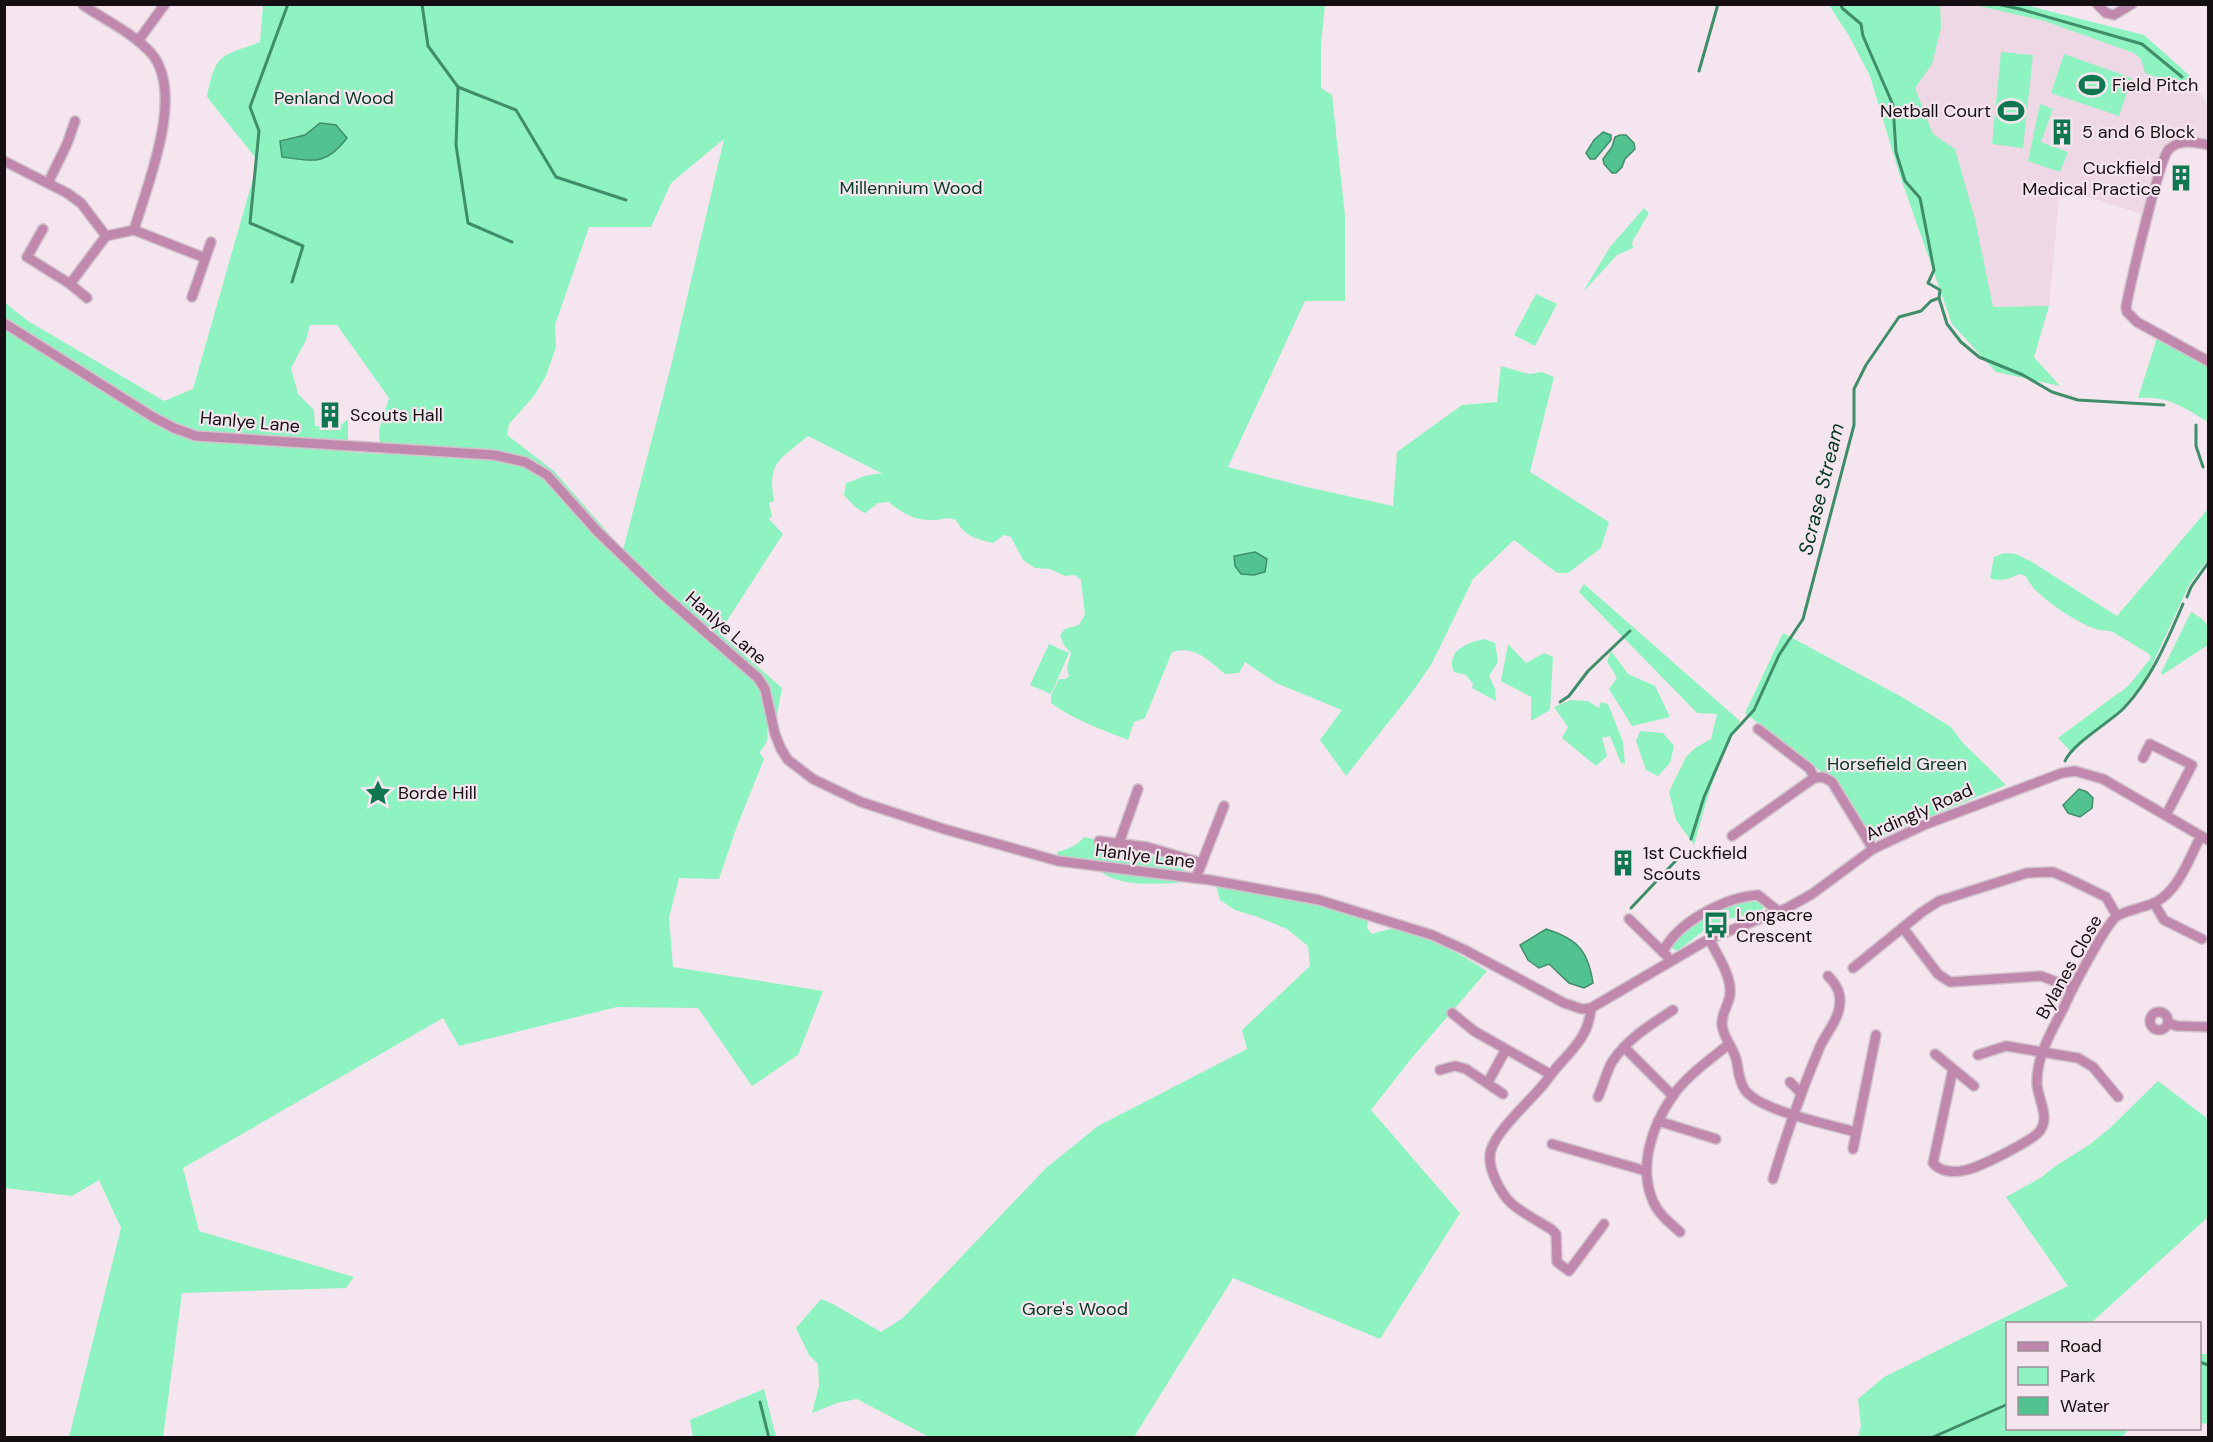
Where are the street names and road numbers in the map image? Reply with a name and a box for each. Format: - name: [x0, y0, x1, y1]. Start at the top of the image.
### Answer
- street label: Hanlye Lane: [199, 406, 301, 438]
- street label: Hanlye Lane: [680, 586, 772, 670]
- street label: Ardingly Road: [1862, 778, 1976, 846]
- street label: Hanlye Lane: [1094, 838, 1196, 874]
- street label: Bylanes Close: [2030, 910, 2108, 1024]

